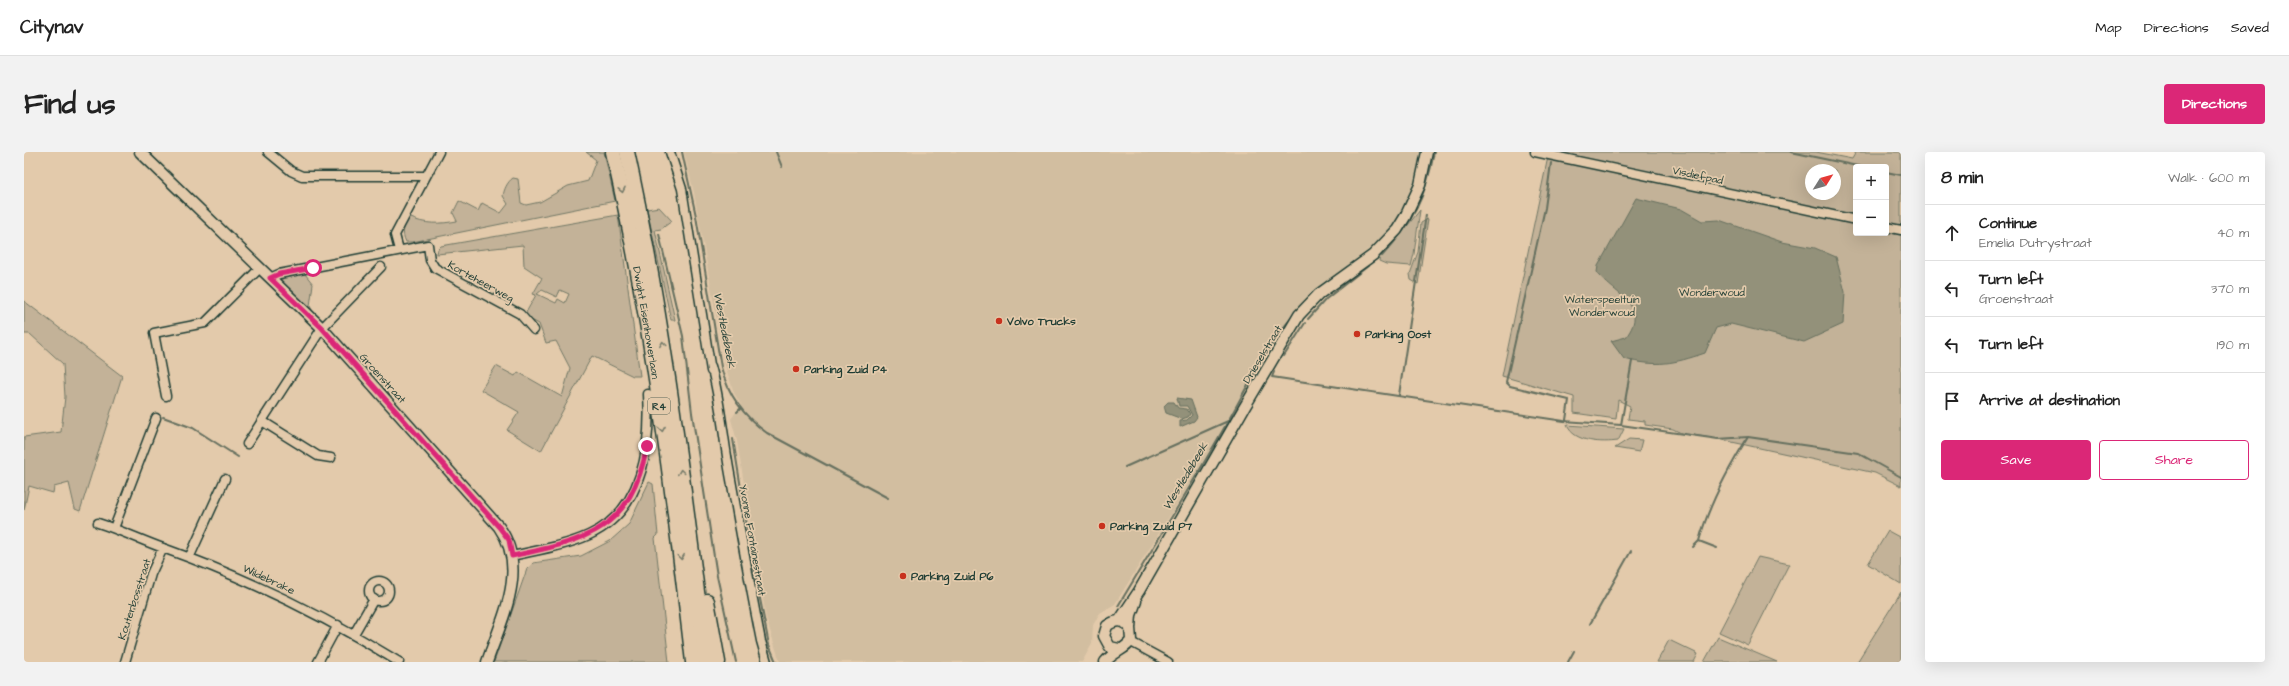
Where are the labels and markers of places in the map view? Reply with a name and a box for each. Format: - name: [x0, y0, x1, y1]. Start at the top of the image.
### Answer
- place label: Volvo Trucks: [1006, 314, 1076, 329]
- marker: Volvo Trucks: [994, 316, 1004, 326]
- place label: Parking Oost: [1365, 327, 1432, 344]
- marker: Parking Oost: [1352, 329, 1362, 339]
- place label: Parking Zuid P4: [804, 362, 888, 379]
- marker: Parking Zuid P4: [791, 364, 801, 374]
- place label: Parking Zuid P7: [1110, 519, 1193, 536]
- marker: Parking Zuid P7: [1097, 521, 1107, 531]
- place label: Parking Zuid P6: [911, 569, 994, 586]
- marker: Parking Zuid P6: [898, 571, 908, 581]

